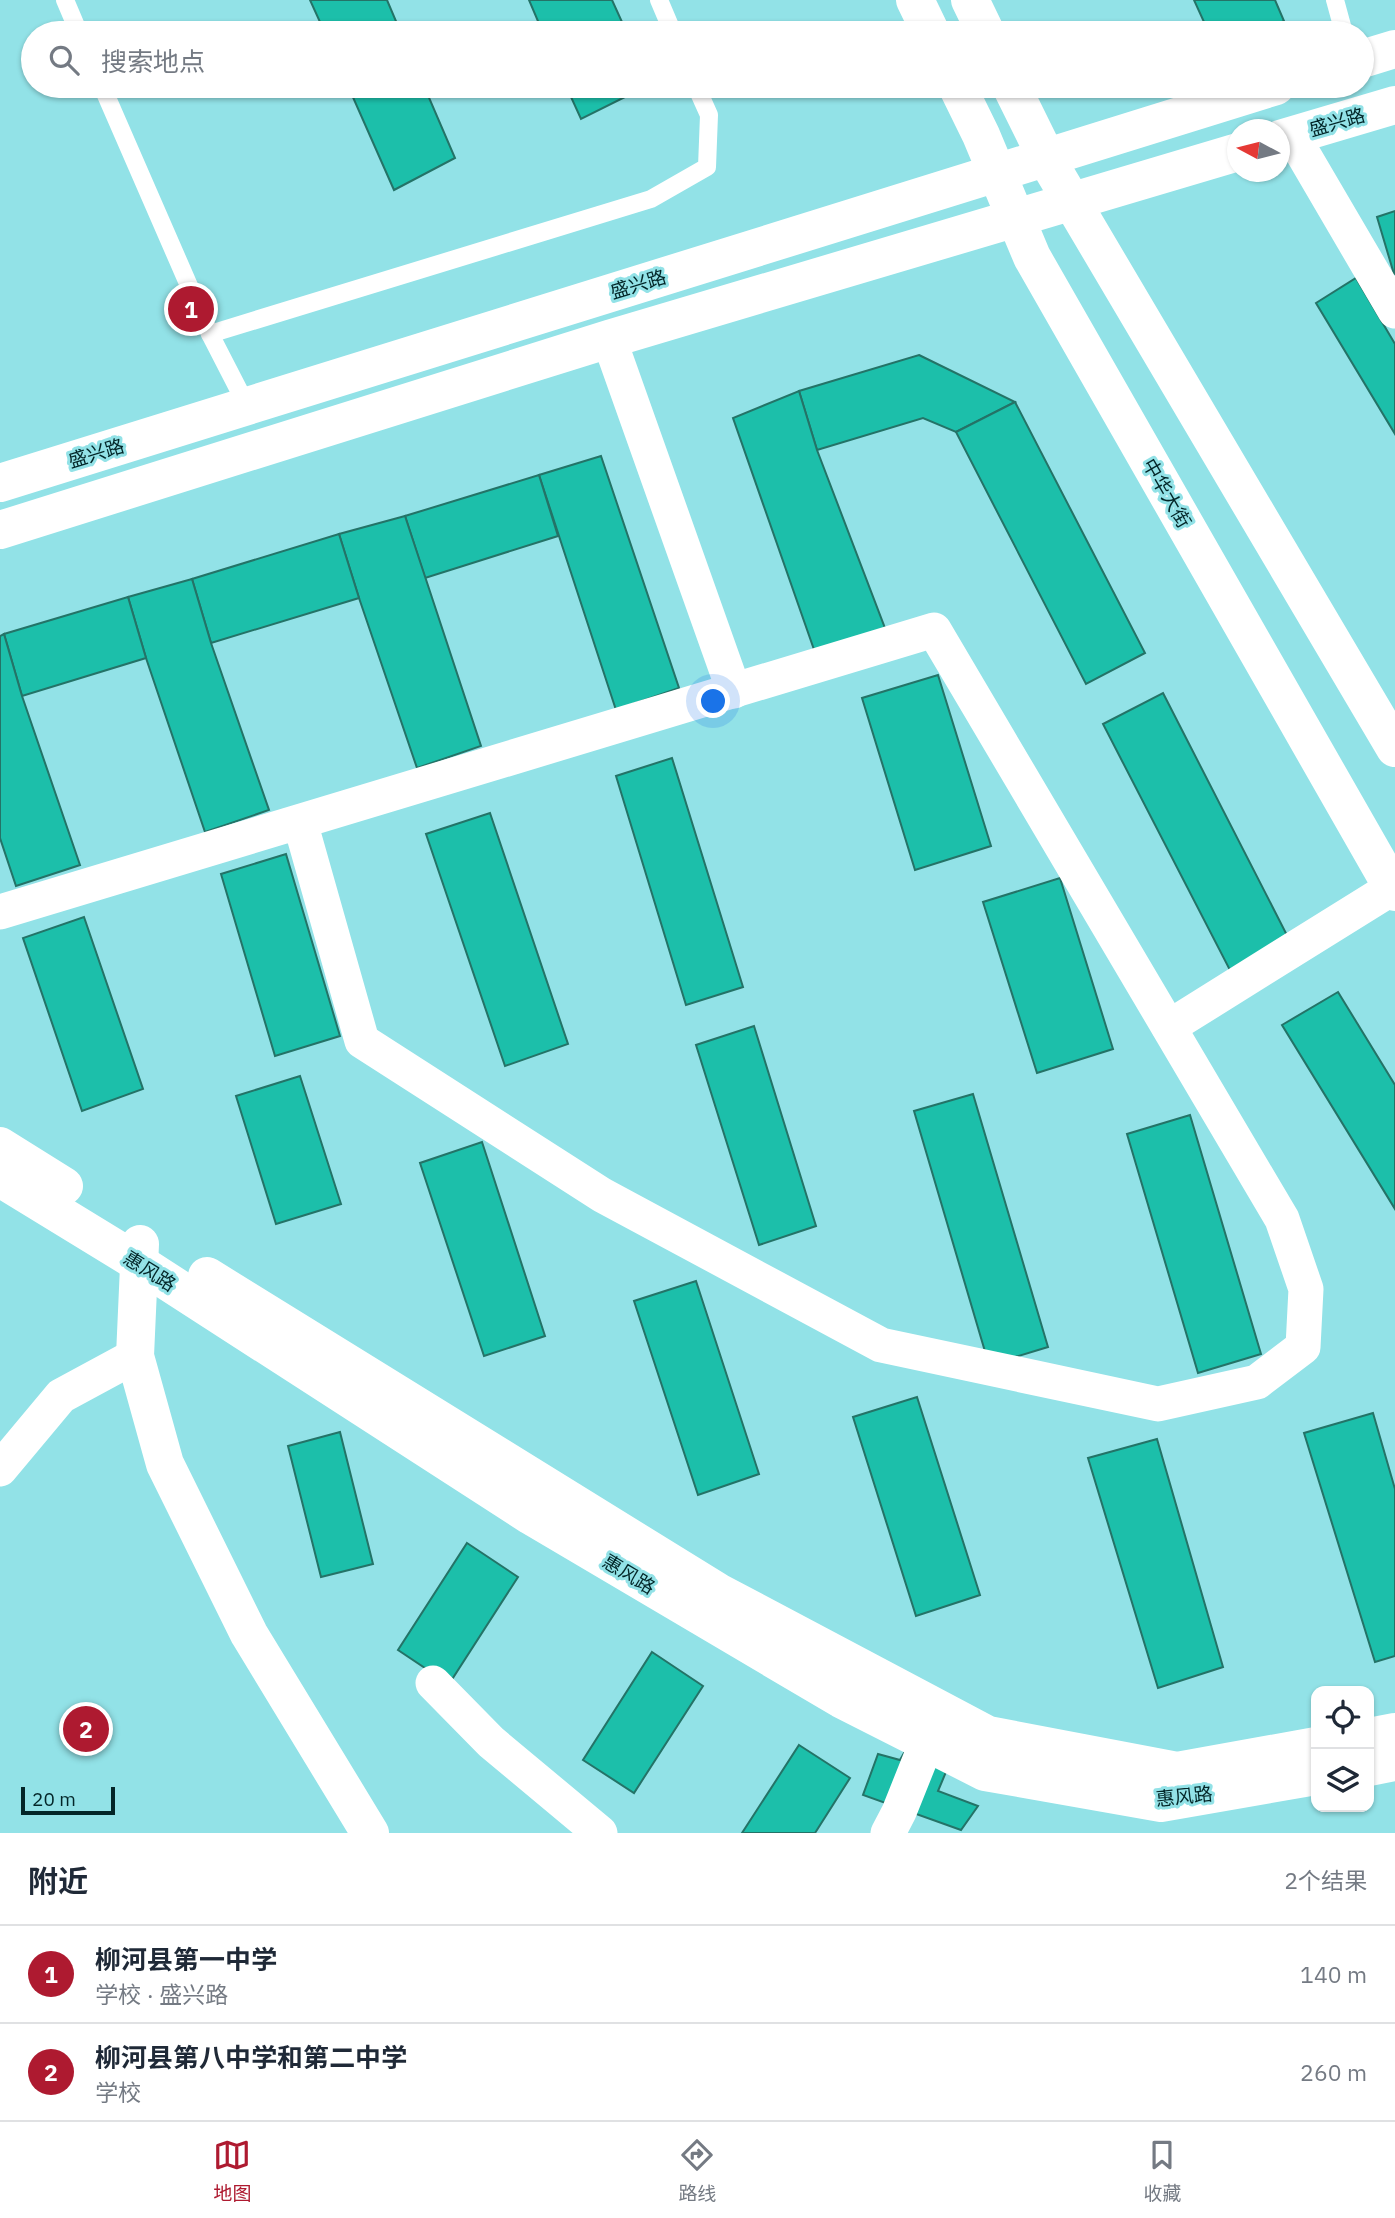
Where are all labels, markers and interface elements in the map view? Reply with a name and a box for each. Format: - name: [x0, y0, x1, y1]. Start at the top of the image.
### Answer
- search box: [21, 21, 1374, 98]
- icon: search: [45, 41, 83, 79]
- text: 搜索地点: [101, 44, 205, 78]
- street label: 盛兴路: [1306, 103, 1368, 141]
- north arrow: [1227, 119, 1290, 182]
- street label: 盛兴路: [607, 264, 669, 304]
- pin: 1: [168, 283, 214, 335]
- street label: 盛兴路: [65, 433, 127, 473]
- street label: 中华大街: [1138, 454, 1196, 532]
- your location: [696, 684, 730, 718]
- street label: 惠风路: [119, 1246, 181, 1296]
- street label: 惠风路: [598, 1549, 660, 1599]
- map controls: [1311, 1686, 1374, 1812]
- button: locate: [1311, 1686, 1374, 1749]
- pin: 2: [63, 1703, 109, 1755]
- button: layers: [1311, 1749, 1374, 1812]
- street label: 惠风路: [1154, 1781, 1214, 1811]
- scale bar: [21, 1784, 116, 1816]
- text: 20 m: [32, 1787, 76, 1811]
- text: 附近: [28, 1861, 88, 1900]
- text: 2个结果: [1284, 1865, 1367, 1895]
- text: 柳河县第一中学: [95, 1942, 277, 1976]
- text: 1: [44, 1959, 58, 1989]
- text: 140 m: [1300, 1959, 1367, 1989]
- text: 学校 · 盛兴路: [95, 1979, 228, 2009]
- text: 柳河县第八中学和第二中学: [95, 2040, 407, 2074]
- text: 2: [44, 2057, 58, 2087]
- text: 260 m: [1300, 2057, 1367, 2087]
- text: 学校: [95, 2077, 141, 2107]
- tab: 地图: [213, 2136, 252, 2205]
- tab: 路线: [678, 2136, 717, 2205]
- tab: 收藏: [1143, 2136, 1182, 2205]

